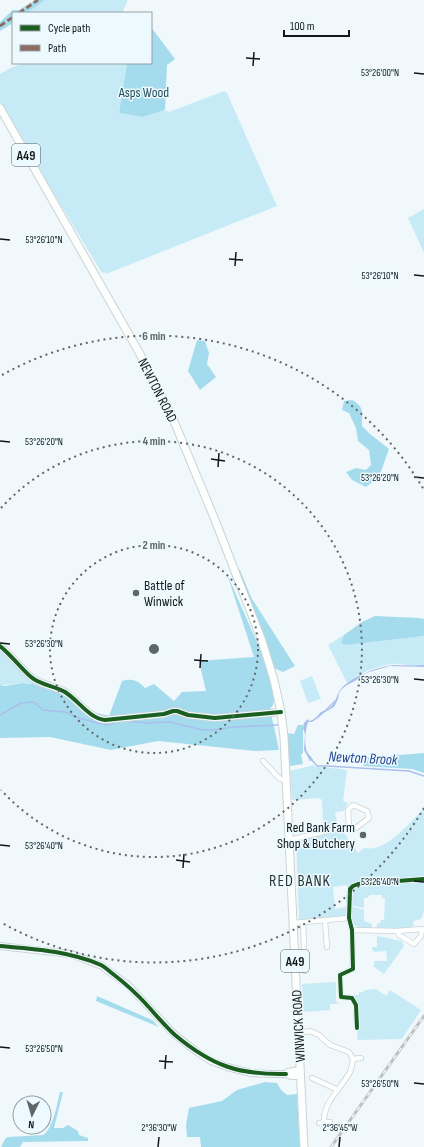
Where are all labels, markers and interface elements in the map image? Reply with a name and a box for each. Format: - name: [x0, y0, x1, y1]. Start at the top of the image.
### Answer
- legend: [12, 12, 152, 64]
- scale bar: [284, 12, 349, 38]
- text: 100 m: [290, 19, 315, 34]
- text: Cycle path: [48, 21, 90, 36]
- text: Path: [48, 41, 66, 56]
- text: 53°26'00"N: [361, 67, 399, 79]
- park label: Asps Wood: [118, 84, 169, 101]
- road number: A49: [12, 144, 40, 166]
- text: 53°26'10"N: [25, 234, 63, 246]
- text: 53°26'10"N: [361, 270, 399, 282]
- text: 6 min: [142, 329, 166, 344]
- street label: NEWTON ROAD: [134, 355, 181, 425]
- text: 4 min: [142, 434, 166, 449]
- text: 53°26'20"N: [25, 436, 63, 448]
- text: 53°26'20"N: [361, 472, 399, 484]
- text: 2 min: [143, 538, 165, 553]
- place label: Battle of Winwick: [144, 577, 185, 610]
- marker: Battle of Winwick: [131, 588, 141, 598]
- text: 53°26'30"N: [25, 638, 63, 650]
- centre of rings: [147, 642, 161, 656]
- text: 53°26'30"N: [361, 674, 399, 686]
- water label: Newton Brook: [328, 747, 398, 770]
- place label: Red Bank Farm Shop & Butchery: [277, 819, 356, 852]
- marker: Red Bank Farm Shop & Butchery: [358, 830, 368, 840]
- text: 53°26'40"N: [25, 840, 63, 852]
- district label: RED BANK: [269, 872, 331, 891]
- text: 53°26'40"N: [361, 876, 399, 888]
- road number: A49: [281, 950, 309, 972]
- street label: WINWICK ROAD: [288, 989, 309, 1063]
- text: 53°26'50"N: [25, 1043, 63, 1055]
- text: 53°26'50"N: [361, 1078, 399, 1090]
- north arrow: [12, 1095, 52, 1135]
- text: N: [28, 1118, 35, 1131]
- text: 2°36'30"W: [141, 1122, 177, 1134]
- text: 2°36'45"W: [323, 1122, 358, 1134]

